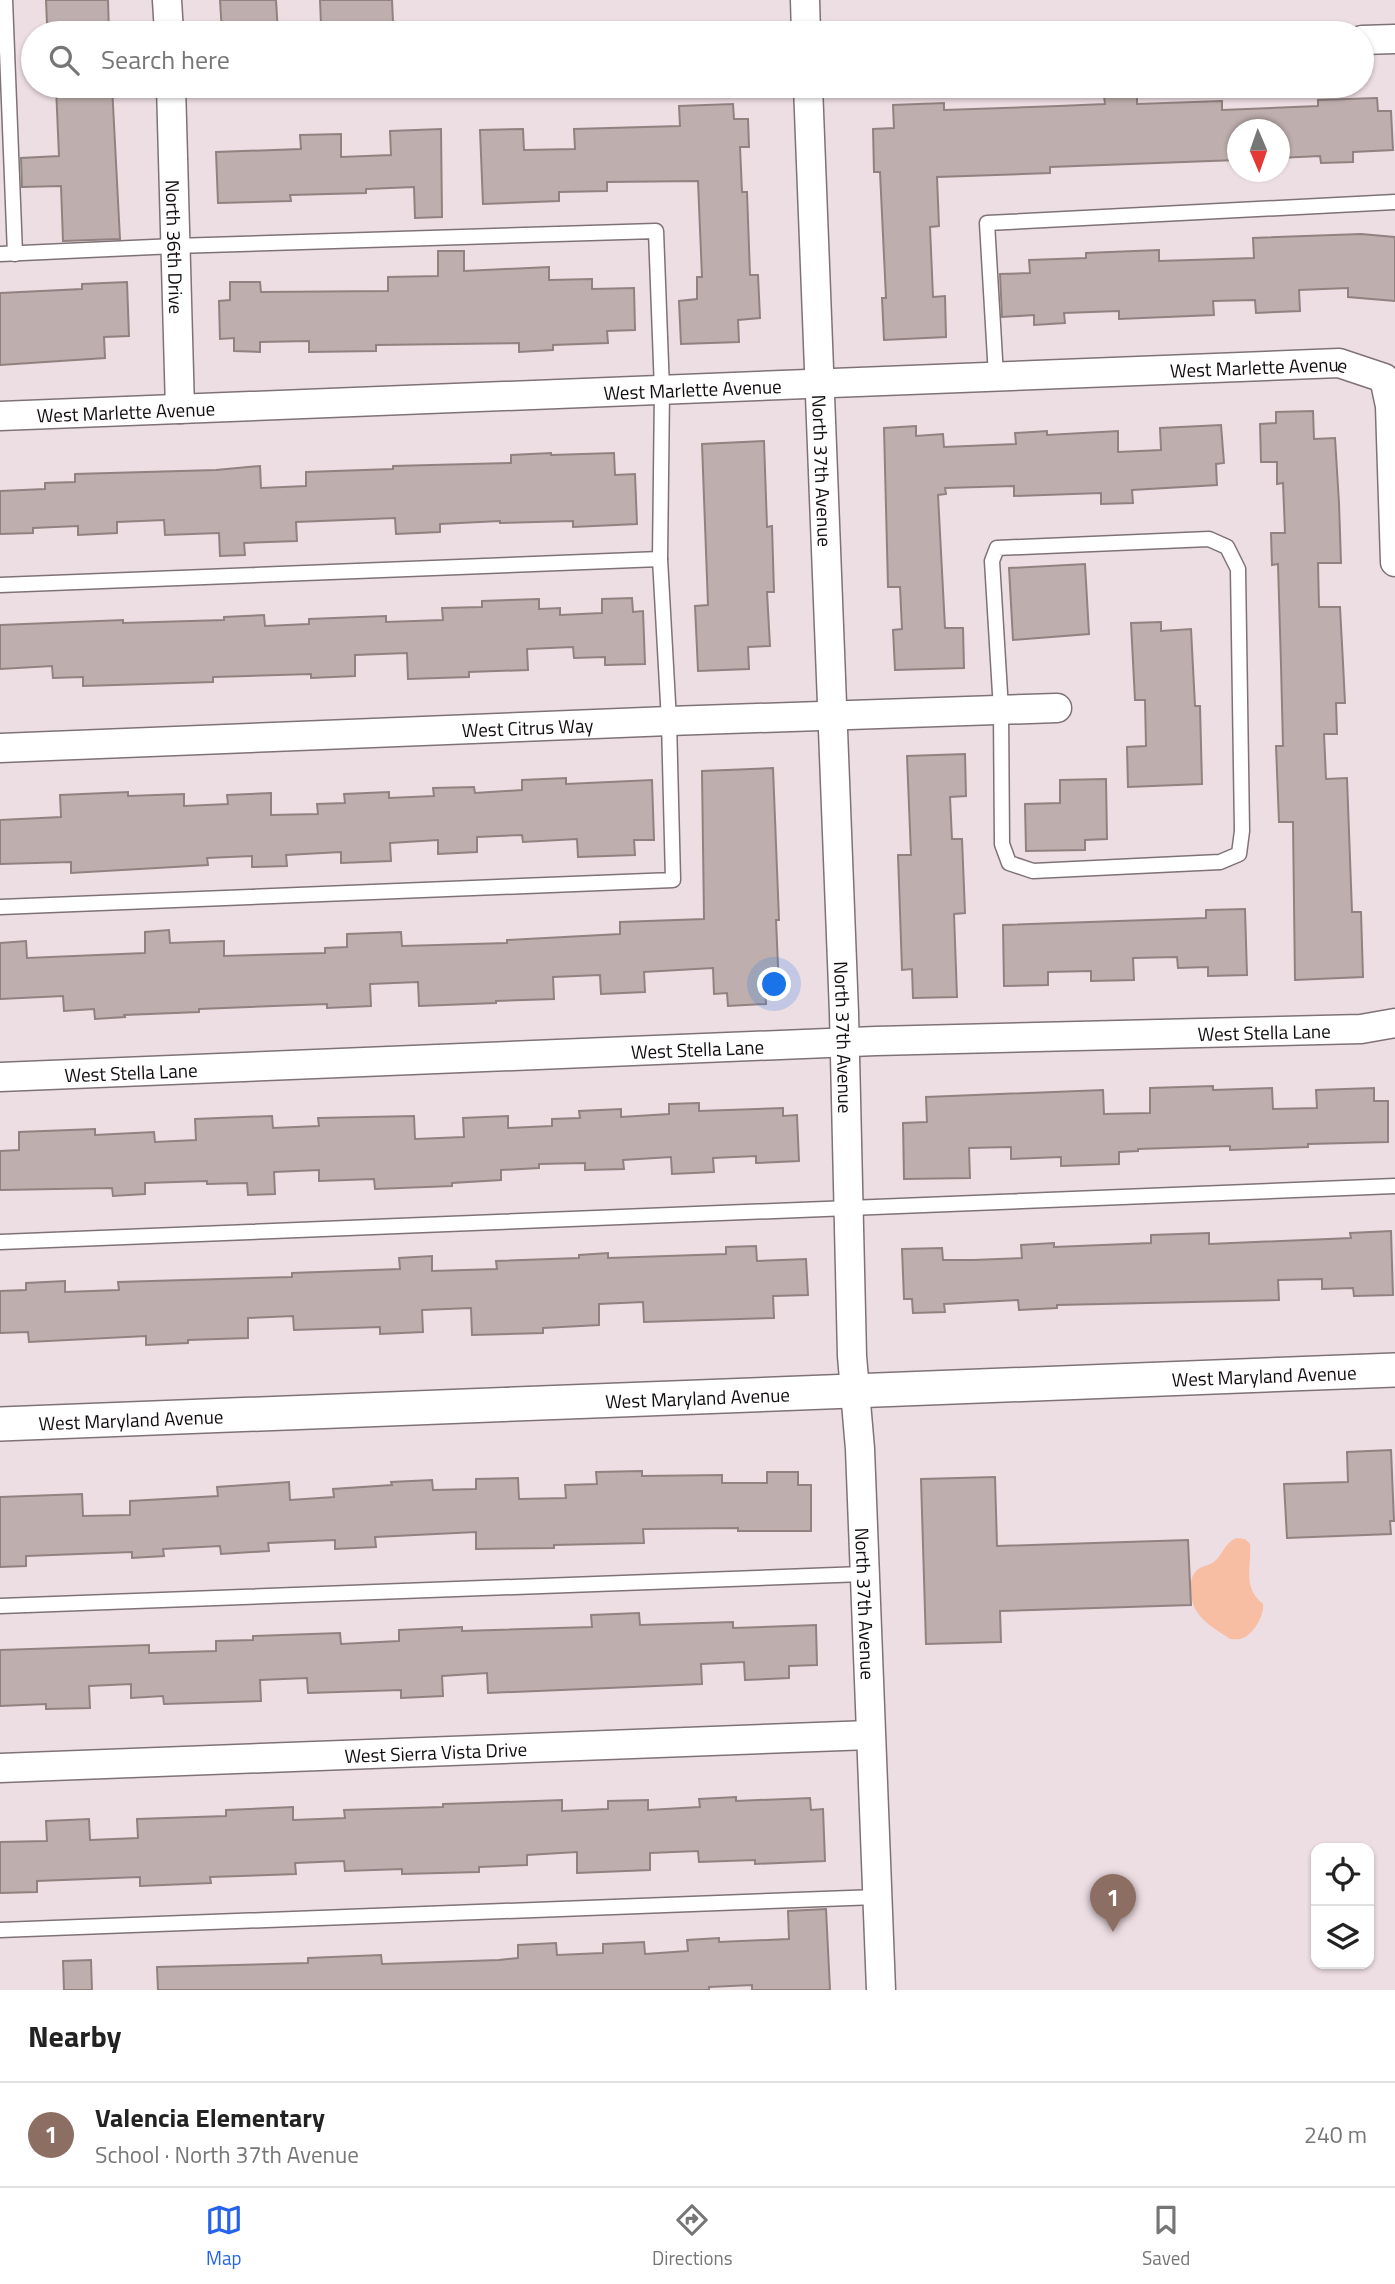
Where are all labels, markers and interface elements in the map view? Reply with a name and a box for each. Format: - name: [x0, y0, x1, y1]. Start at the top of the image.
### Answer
- search box: [21, 21, 1374, 98]
- text: Search here: [101, 40, 230, 79]
- icon: search: [45, 41, 83, 79]
- north arrow: [1227, 119, 1290, 182]
- street label: North 36th Drive: [159, 179, 192, 315]
- street label: West Marlette Avenue: [1169, 349, 1352, 384]
- street label: West Marlette Avenue: [603, 371, 782, 407]
- street label: West Marlette Avenue: [36, 393, 216, 429]
- street label: North 37th Avenue: [805, 394, 840, 547]
- street label: West Citrus Way: [461, 710, 594, 744]
- street label: North 37th Avenue: [827, 961, 861, 1114]
- your location: [757, 967, 791, 1001]
- street label: West Stella Lane: [1197, 1015, 1331, 1048]
- street label: West Stella Lane: [630, 1031, 765, 1066]
- street label: West Stella Lane: [64, 1054, 198, 1089]
- street label: West Maryland Avenue: [1171, 1357, 1357, 1393]
- street label: West Maryland Avenue: [605, 1379, 790, 1415]
- street label: West Maryland Avenue: [38, 1401, 224, 1437]
- street label: North 37th Avenue: [849, 1527, 883, 1680]
- street label: West Sierra Vista Drive: [344, 1734, 528, 1769]
- map controls: [1311, 1843, 1374, 1969]
- button: locate: [1311, 1843, 1374, 1906]
- pin: 1: [1090, 1874, 1136, 1932]
- button: layers: [1311, 1906, 1374, 1969]
- text: Nearby: [28, 2013, 121, 2059]
- text: Valencia Elementary: [95, 2098, 325, 2137]
- text: 1: [45, 2117, 57, 2152]
- text: 240 m: [1304, 2117, 1367, 2152]
- text: School · North 37th Avenue: [95, 2137, 359, 2172]
- tab: Map: [205, 2201, 243, 2272]
- tab: Directions: [652, 2201, 733, 2272]
- tab: Saved: [1142, 2201, 1190, 2272]

